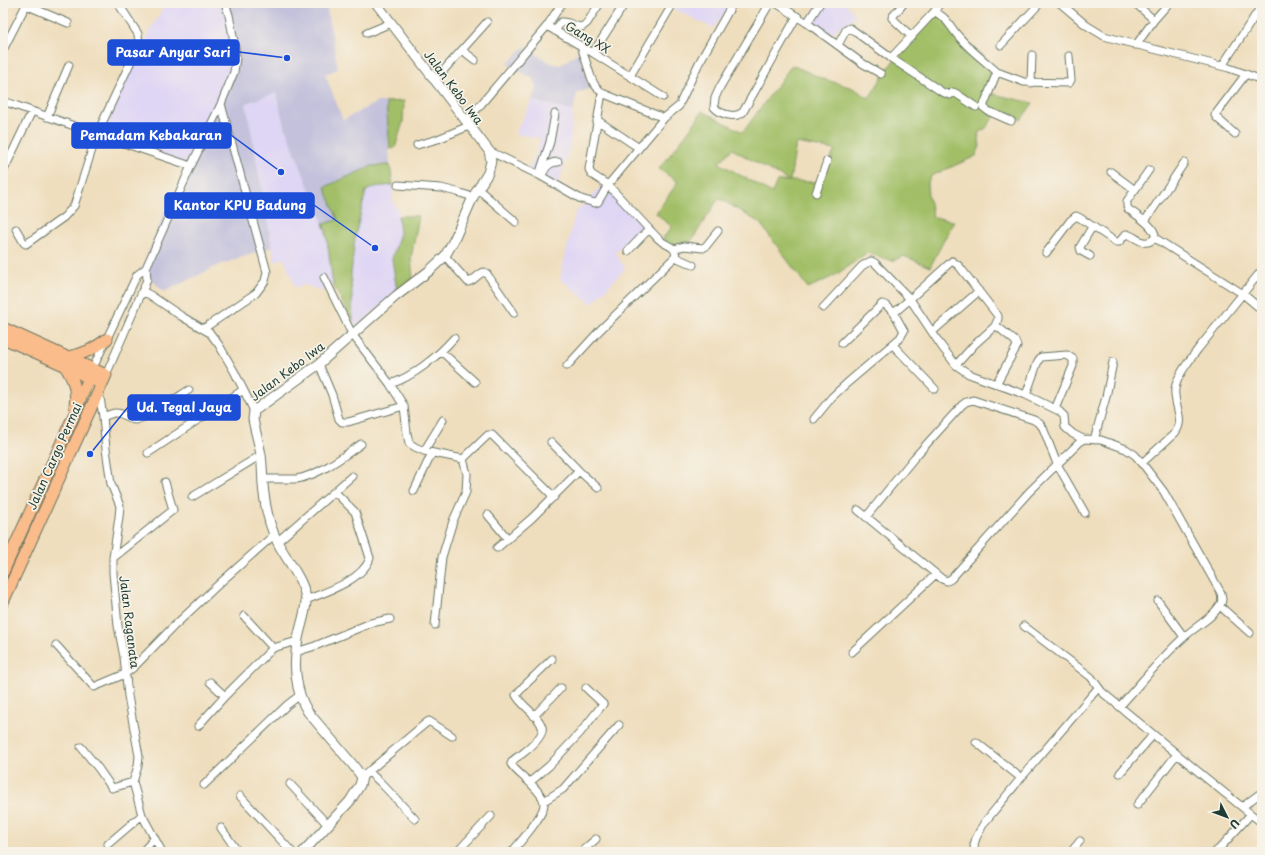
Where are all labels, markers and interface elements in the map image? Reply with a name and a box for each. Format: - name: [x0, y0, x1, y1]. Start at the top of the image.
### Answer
- street label: Gang XX: [562, 16, 614, 58]
- callout: Pasar Anyar Sari: [108, 40, 239, 65]
- text: Pasar Anyar Sari: [115, 42, 231, 61]
- street label: Jalan Kebo Iwa: [420, 46, 488, 128]
- callout: Pemadam Kebakaran: [72, 123, 231, 148]
- text: Pemadam Kebakaran: [80, 125, 222, 144]
- callout: Kantor KPU Badung: [165, 193, 314, 218]
- text: Kantor KPU Badung: [174, 195, 306, 214]
- street label: Jalan Kebo Iwa: [246, 337, 328, 405]
- callout: Ud. Tegal Jaya: [128, 395, 240, 420]
- text: Ud. Tegal Jaya: [136, 397, 232, 416]
- street label: Jalan Cargo Permai: [22, 400, 86, 512]
- street label: Jalan Raganata: [115, 575, 145, 670]
- north arrow: [1207, 797, 1247, 837]
- text: U: [1226, 815, 1244, 833]

